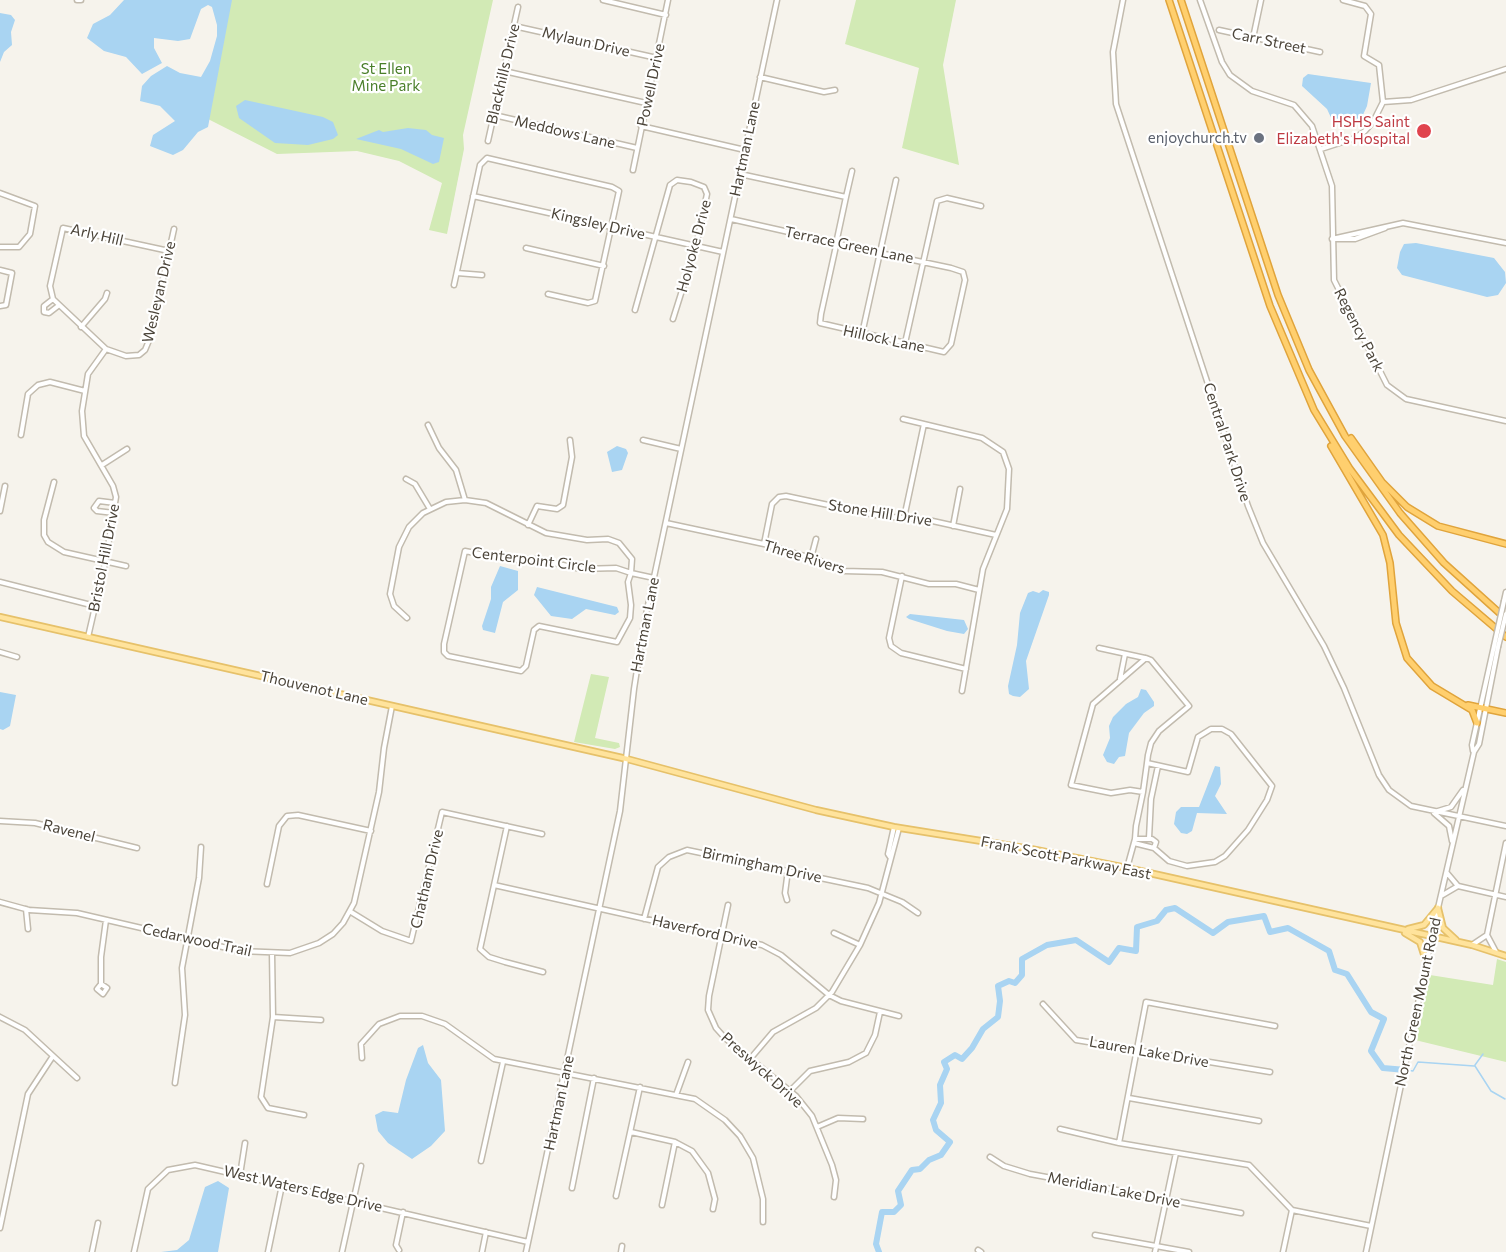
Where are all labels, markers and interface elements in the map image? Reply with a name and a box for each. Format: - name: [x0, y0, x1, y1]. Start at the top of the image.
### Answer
- street label: Blackhills Drive: [483, 22, 523, 126]
- street label: Mylaun Drive: [540, 23, 632, 61]
- street label: Carr Street: [1230, 24, 1308, 58]
- street label: Powell Drive: [633, 42, 669, 128]
- park label: St Ellen Mine Park: [352, 60, 420, 95]
- street label: Hartman Lane: [726, 100, 764, 198]
- street label: Meddows Lane: [513, 112, 617, 152]
- place label: HSHS Saint Elizabeth's Hospital: [1277, 113, 1410, 148]
- marker: HSHS Saint Elizabeth's Hospital: [1415, 122, 1433, 140]
- place label: enjoychurch.tv: [1148, 129, 1247, 147]
- marker: enjoychurch.tv: [1252, 131, 1266, 145]
- street label: Holyoke Drive: [673, 198, 715, 294]
- street label: Kingsley Drive: [549, 204, 647, 244]
- street label: Arly Hill: [69, 220, 125, 250]
- street label: Terrace Green Lane: [783, 223, 915, 267]
- street label: Wesleyan Drive: [139, 239, 179, 345]
- street label: Regency Park: [1330, 285, 1388, 375]
- street label: Hillock Lane: [842, 322, 926, 356]
- street label: Central Park Drive: [1199, 380, 1255, 504]
- street label: Stone Hill Drive: [827, 496, 933, 530]
- street label: Bristol Hill Drive: [85, 502, 123, 614]
- street label: Three Rivers: [761, 536, 847, 578]
- street label: Centerpoint Circle: [471, 543, 597, 577]
- street label: Hartman Lane: [627, 576, 663, 674]
- street label: Thouvenot Lane: [258, 667, 370, 709]
- street label: Ravenel: [41, 816, 97, 846]
- street label: Chatham Drive: [407, 828, 447, 930]
- street label: Frank Scott Parkway East: [979, 833, 1153, 883]
- street label: Birmingham Drive: [701, 844, 823, 886]
- street label: Haverford Drive: [650, 911, 760, 953]
- street label: North Green Mount Road: [1391, 916, 1445, 1088]
- street label: Cedarwood Trail: [141, 920, 253, 960]
- street label: Preswyck Drive: [717, 1029, 807, 1111]
- street label: Lauren Lake Drive: [1088, 1033, 1210, 1071]
- street label: Hartman Lane: [540, 1054, 578, 1152]
- street label: West Waters Edge Drive: [222, 1162, 384, 1216]
- street label: Meridian Lake Drive: [1046, 1168, 1182, 1212]

